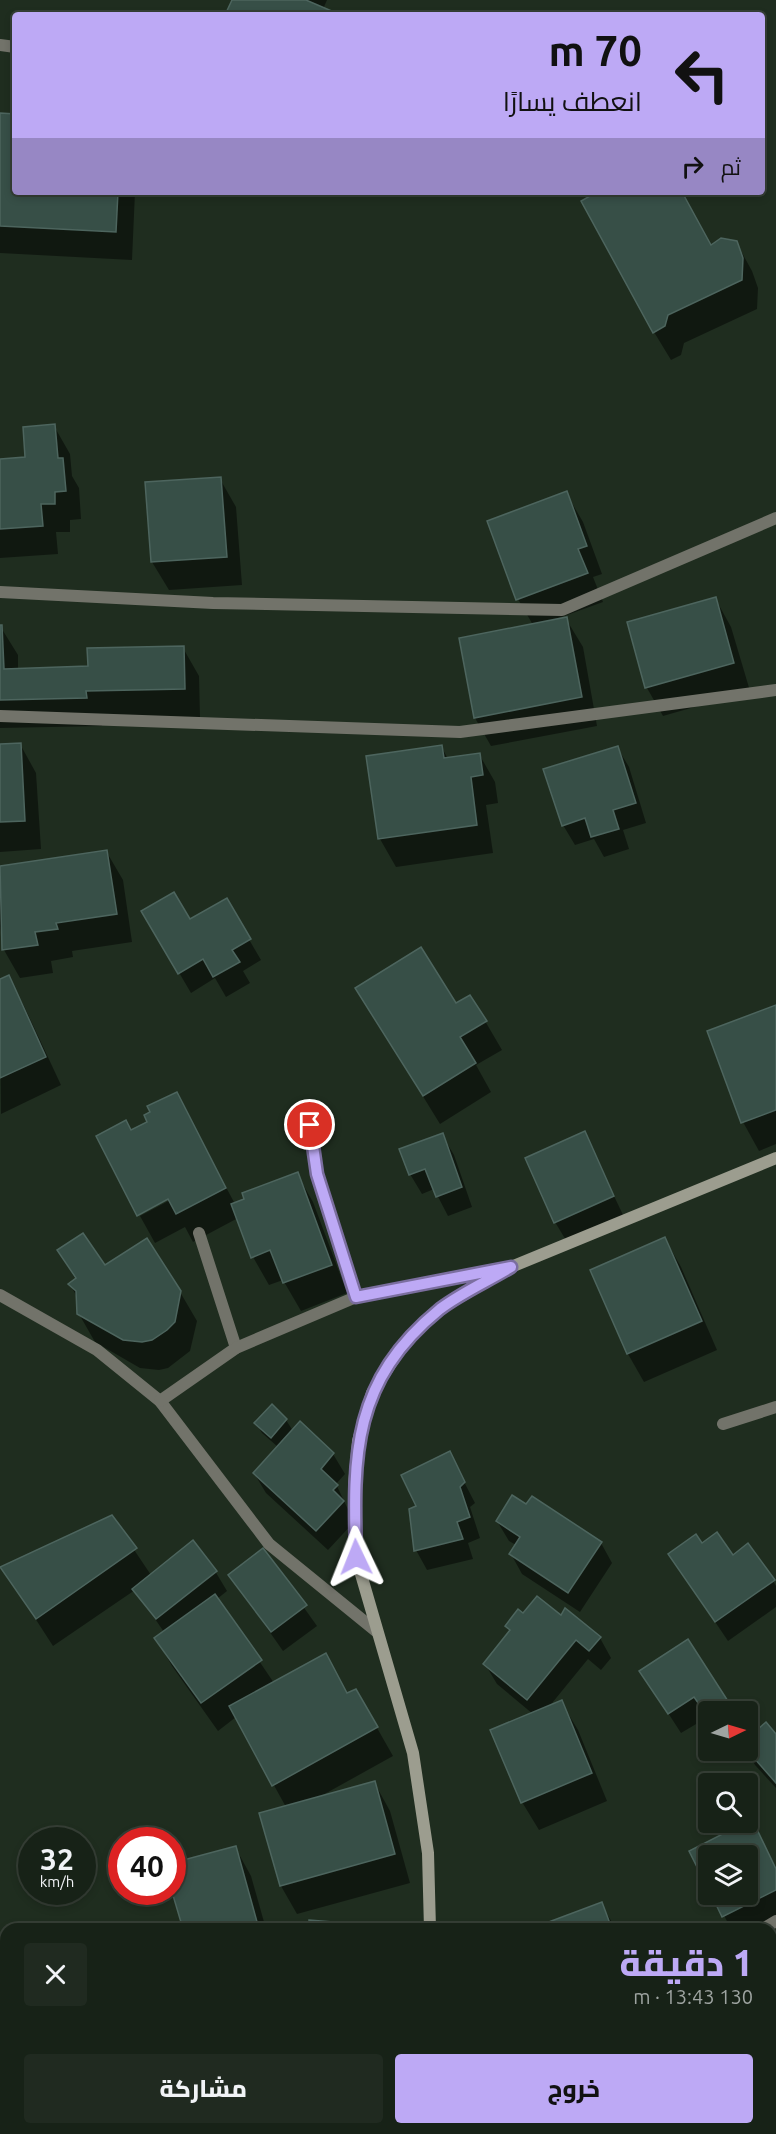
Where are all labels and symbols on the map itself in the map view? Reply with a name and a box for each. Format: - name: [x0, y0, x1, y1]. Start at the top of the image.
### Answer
- pin: [284, 1099, 335, 1150]
- position arrow: [324, 1525, 388, 1589]
- north arrow: [698, 1701, 758, 1761]
- speed limit sign: 40: [108, 1827, 186, 1905]

